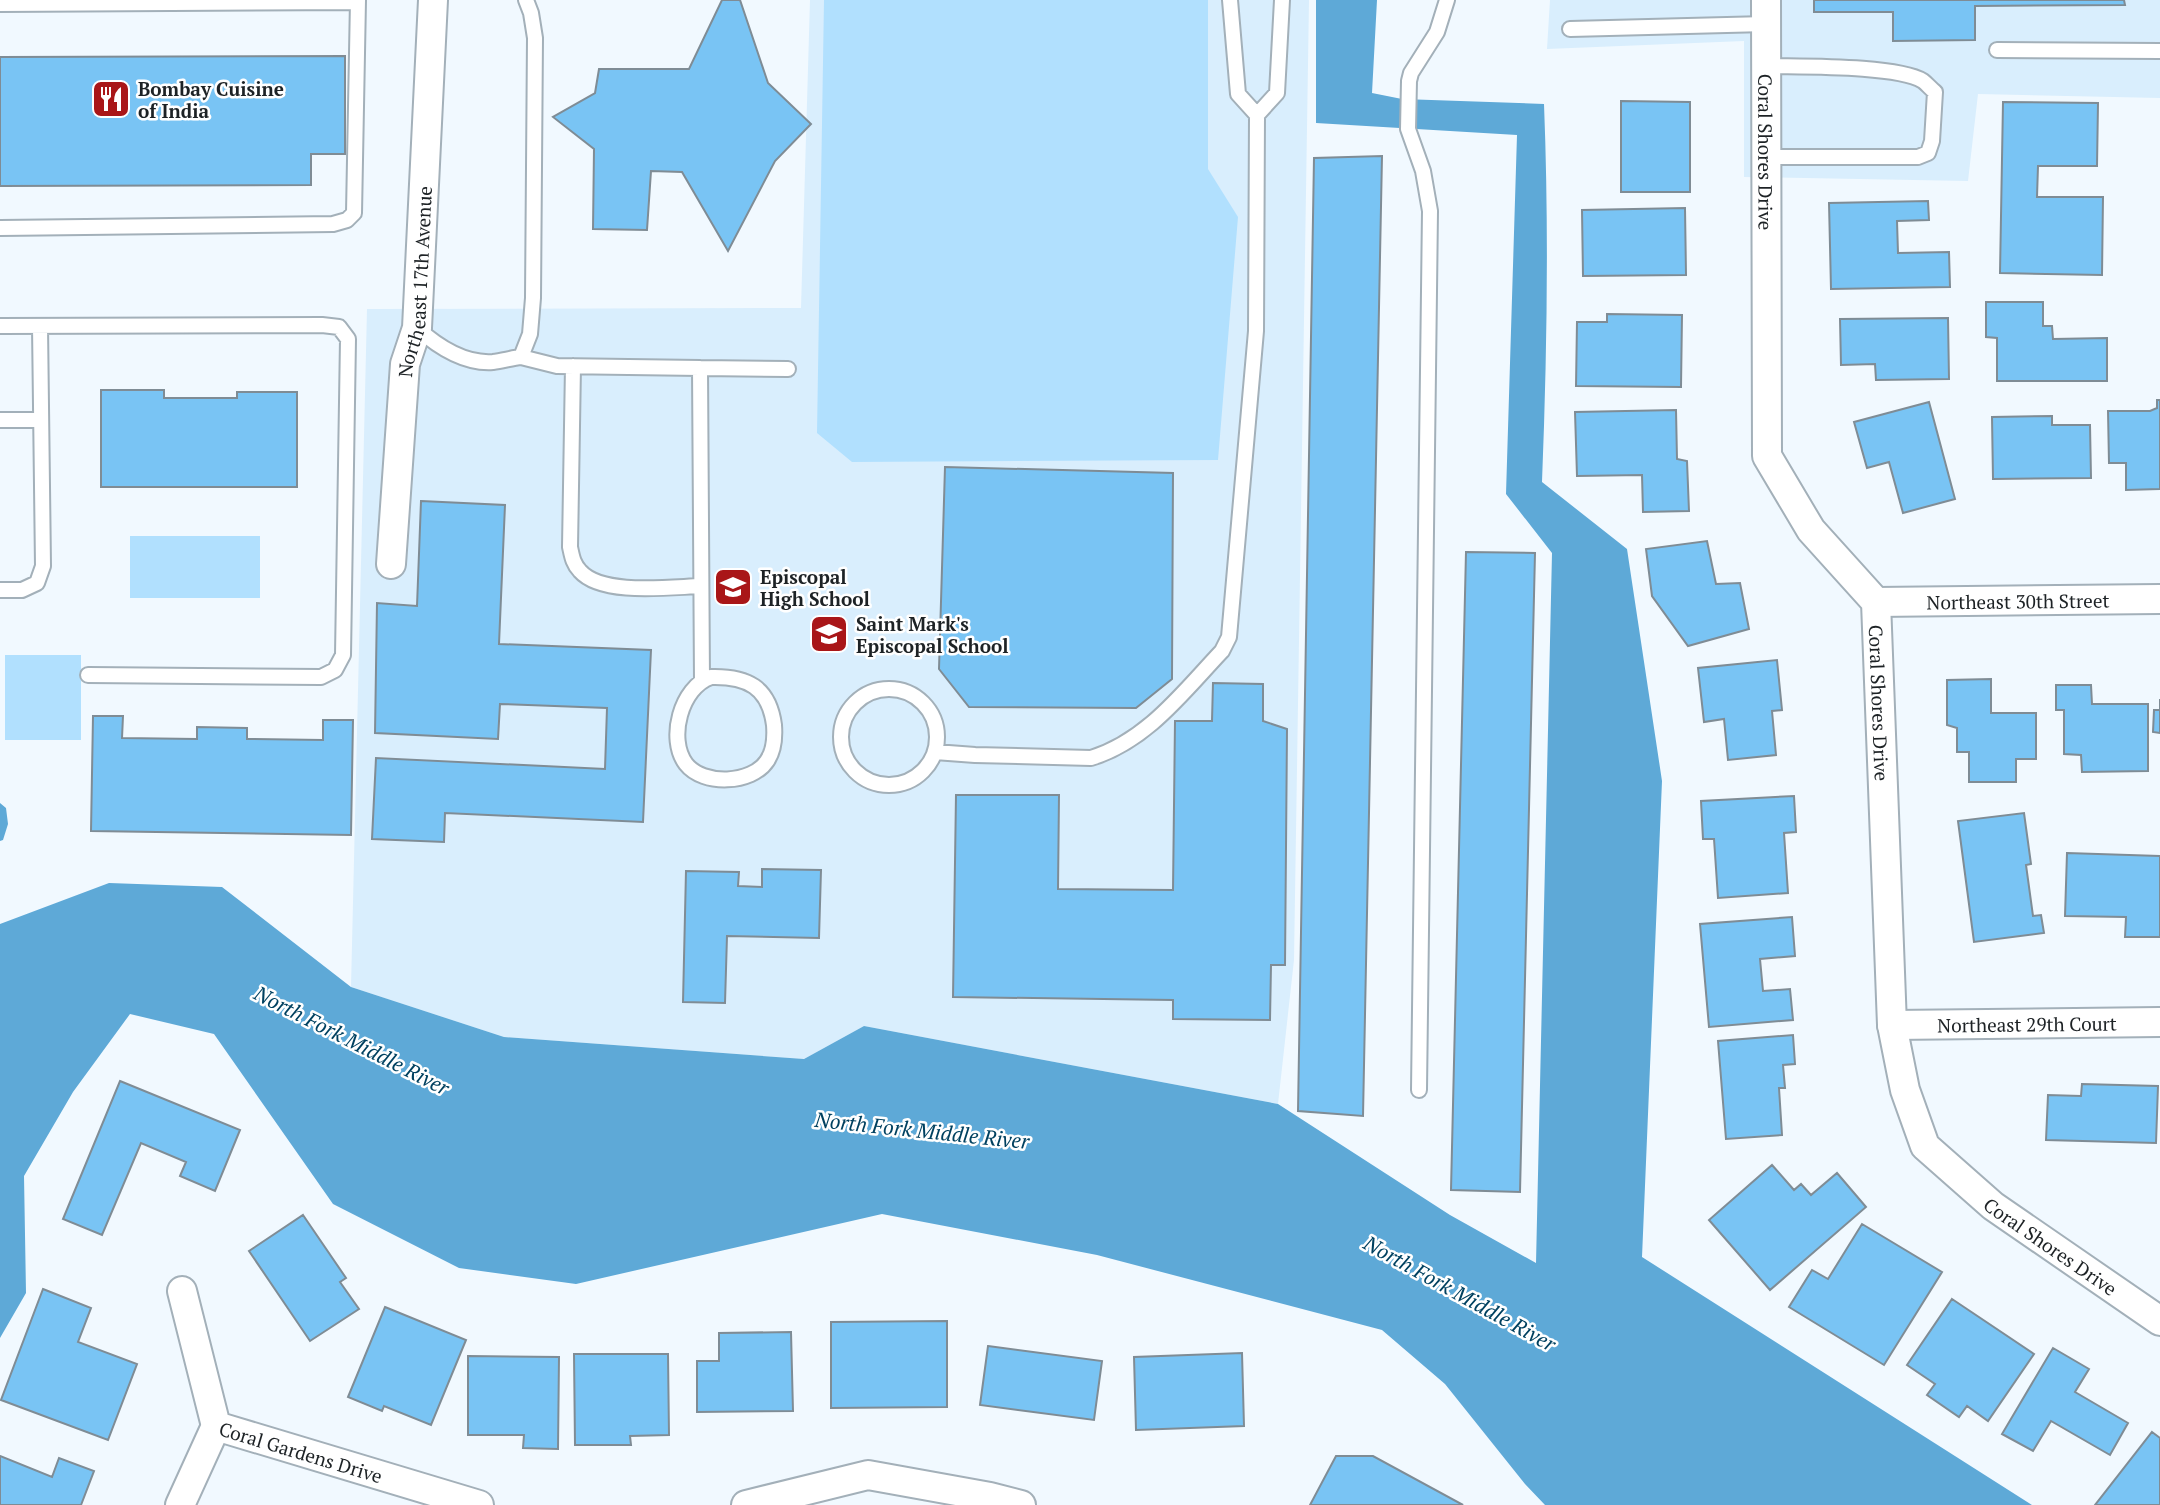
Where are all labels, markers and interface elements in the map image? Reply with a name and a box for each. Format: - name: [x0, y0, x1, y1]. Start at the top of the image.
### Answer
- street label: Coral Shores Drive: [1754, 74, 1779, 230]
- place label: Bombay Cuisine of India: [138, 76, 284, 123]
- restaurant icon: Bombay Cuisine of India: [90, 78, 132, 120]
- street label: Northeast 17th Avenue: [392, 185, 436, 378]
- place label: Episcopal High School: [760, 564, 870, 611]
- school or university icon: Episcopal High School: [712, 566, 754, 608]
- street label: Northeast 30th Street: [1926, 587, 2110, 614]
- place label: Saint Mark's Episcopal School: [856, 611, 1009, 658]
- school or university icon: Saint Mark's Episcopal School: [808, 613, 850, 655]
- street label: Coral Shores Drive: [1864, 624, 1895, 781]
- water label: North Fork Middle River: [249, 978, 455, 1102]
- street label: Northeast 29th Court: [1937, 1010, 2117, 1037]
- water label: North Fork Middle River: [813, 1105, 1031, 1155]
- street label: Coral Shores Drive: [1979, 1191, 2122, 1300]
- water label: North Fork Middle River: [1358, 1228, 1562, 1358]
- street label: Coral Gardens Drive: [216, 1415, 386, 1488]

